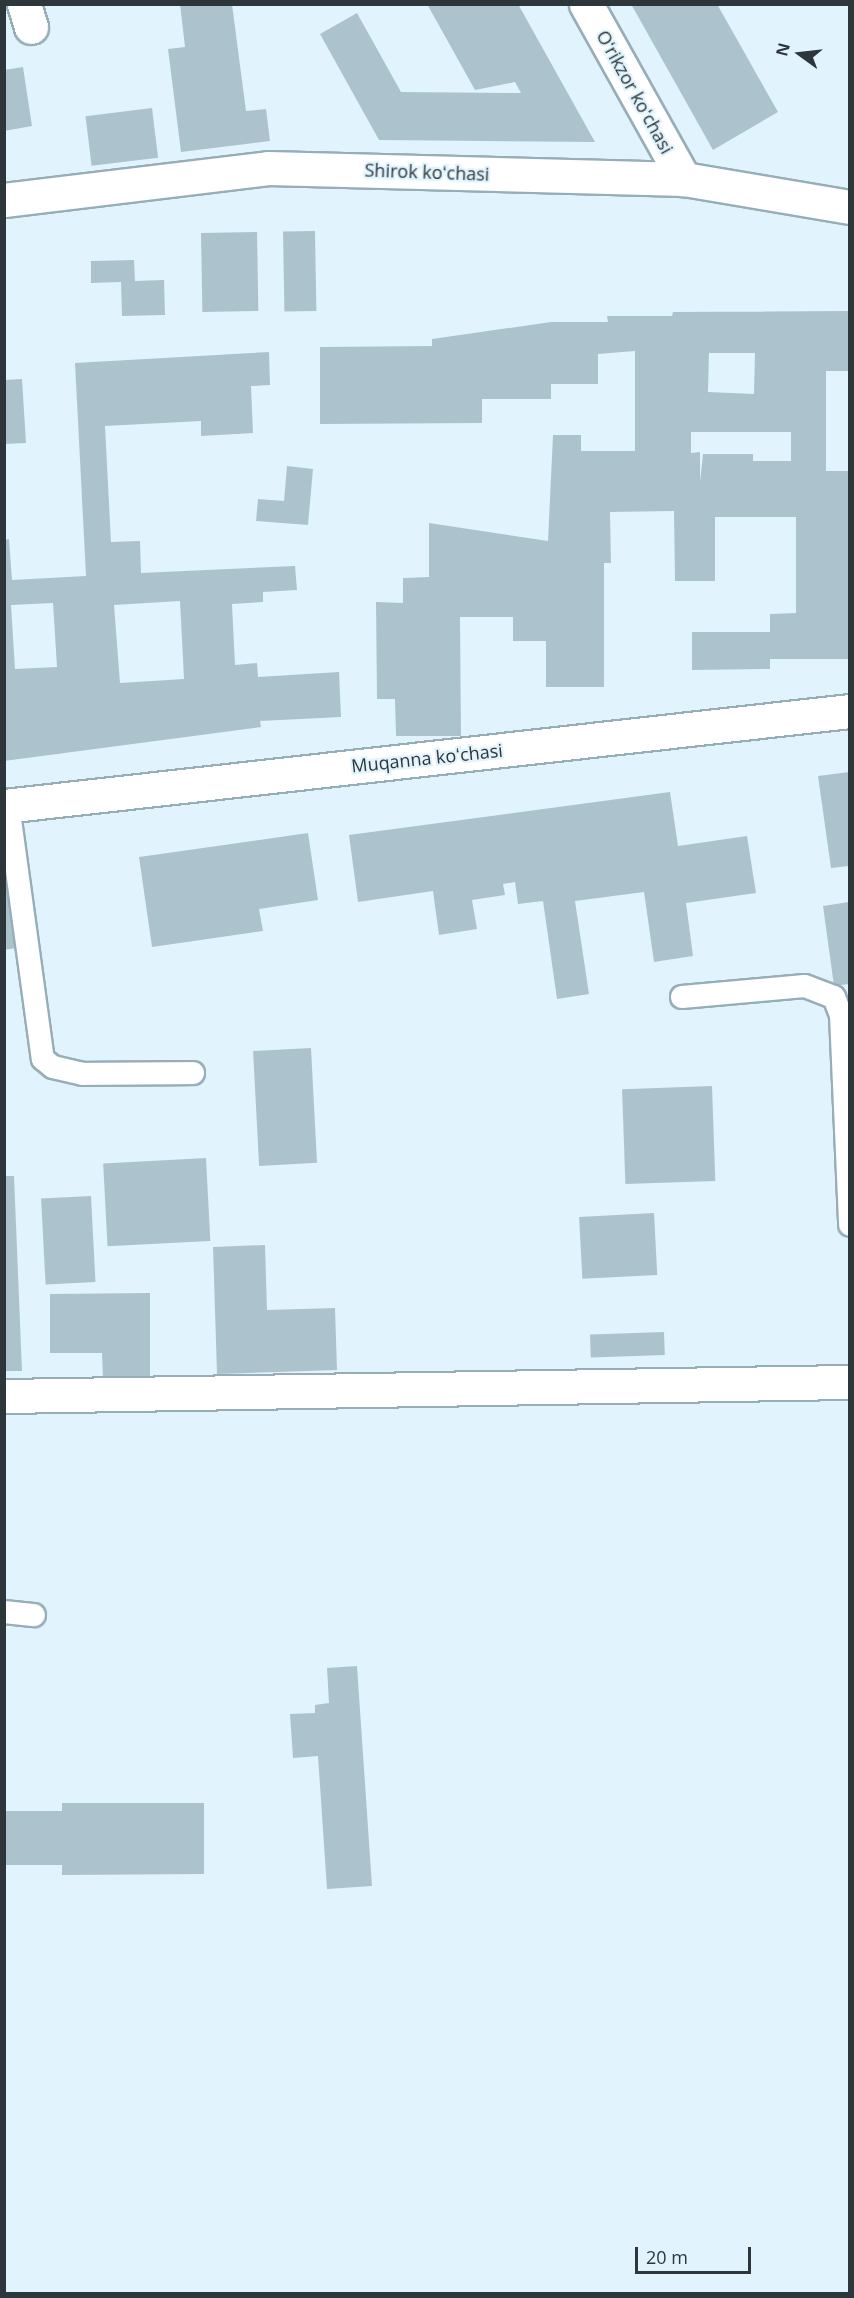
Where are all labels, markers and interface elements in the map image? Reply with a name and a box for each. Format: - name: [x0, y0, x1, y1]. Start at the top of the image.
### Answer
- north arrow: [770, 24, 830, 84]
- street label: Oʻrikzor koʻchasi: [592, 27, 678, 157]
- text: N: [770, 40, 795, 58]
- street label: Shirok koʻchasi: [364, 159, 490, 185]
- street label: Muqanna koʻchasi: [350, 739, 504, 777]
- scale bar: [638, 2235, 754, 2273]
- text: 20 m: [646, 2245, 688, 2269]

